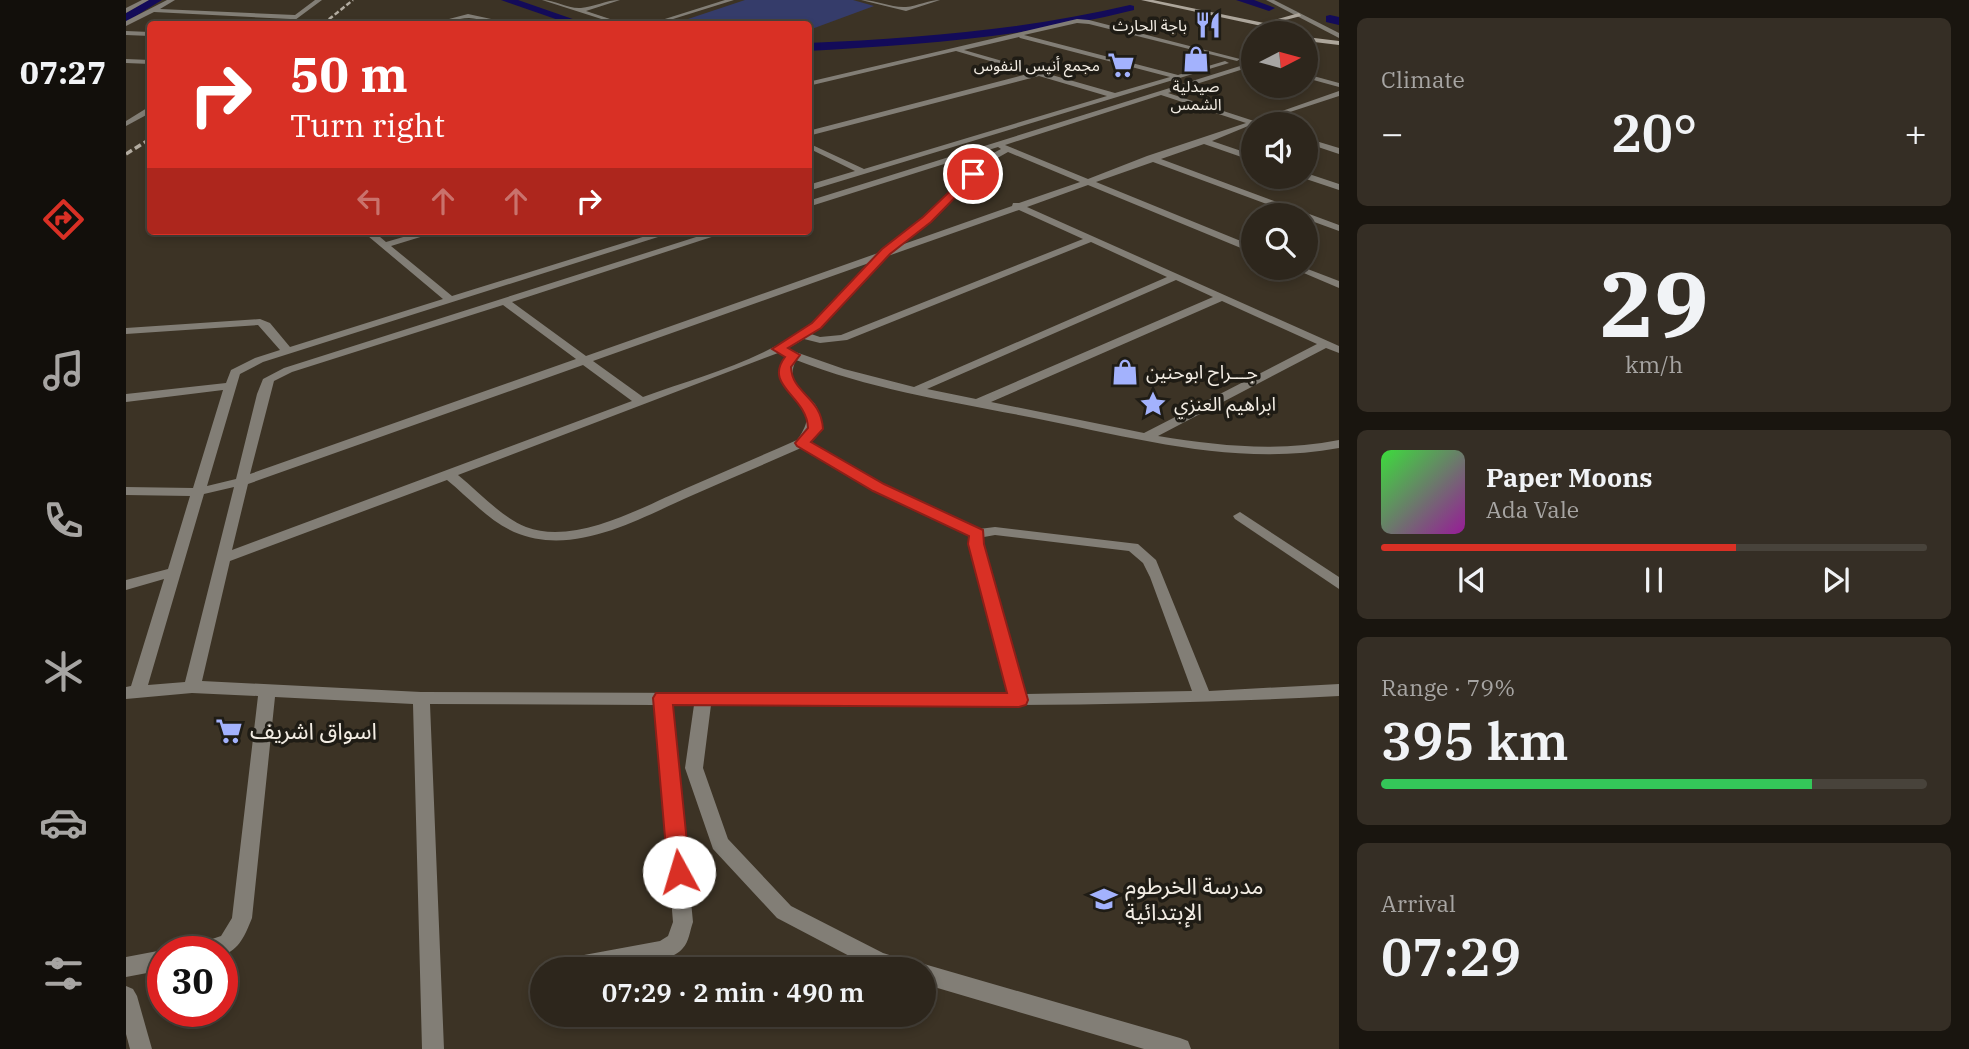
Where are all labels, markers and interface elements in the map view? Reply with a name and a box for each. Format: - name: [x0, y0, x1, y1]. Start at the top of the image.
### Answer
- restaurant icon: باجة الحارث: [1193, 10, 1223, 40]
- place label: باجة الحارث: [1113, 15, 1187, 35]
- north arrow: [1241, 21, 1318, 98]
- map controls: [1241, 21, 1318, 280]
- text: 50 m: [290, 42, 408, 105]
- shop icon: صيدلية الشمس: [1181, 44, 1211, 74]
- icon: right: [175, 49, 266, 140]
- supermarket icon: مجمع أنيس النفوس: [1106, 50, 1136, 80]
- text: 07:27: [20, 51, 106, 93]
- place label: مجمع أنيس النفوس: [974, 55, 1100, 78]
- text: Climate: [1381, 64, 1465, 94]
- place label: صيدلية الشمس: [1170, 76, 1222, 114]
- text: 20°: [1611, 99, 1697, 166]
- text: Turn right: [290, 104, 445, 146]
- text: −: [1381, 108, 1404, 157]
- text: +: [1904, 108, 1927, 157]
- button: sound: [1241, 112, 1318, 189]
- pin: [943, 144, 1003, 204]
- icon: arrive: [954, 155, 992, 193]
- icon: left: [351, 182, 389, 220]
- icon: ahead: [424, 182, 462, 220]
- icon: ahead: [497, 182, 535, 220]
- icon: right: [570, 182, 608, 220]
- icon: directions: [39, 195, 88, 244]
- button: search: [1241, 203, 1318, 280]
- text: 29: [1599, 244, 1709, 362]
- icon: music: [39, 346, 88, 395]
- text: km/h: [1625, 349, 1683, 379]
- shop icon: جـــراح ابوحنين: [1110, 357, 1140, 387]
- place label: جـــراح ابوحنين: [1146, 360, 1258, 386]
- place icon: ابراهيم العنزي: [1138, 389, 1168, 419]
- place label: ابراهيم العنزي: [1174, 392, 1276, 419]
- text: Paper Moons: [1486, 460, 1653, 494]
- text: Ada Vale: [1486, 494, 1579, 524]
- icon: phone: [39, 496, 88, 545]
- icon: previous: [1453, 561, 1491, 599]
- icon: pause: [1635, 561, 1673, 599]
- icon: next: [1817, 561, 1855, 599]
- icon: climate: [39, 647, 88, 696]
- text: Range · 79%: [1381, 672, 1515, 702]
- text: 395 km: [1381, 707, 1569, 774]
- place label: اسواق اشريف: [250, 715, 377, 745]
- supermarket icon: اسواق اشريف: [214, 716, 244, 746]
- icon: car: [39, 798, 88, 847]
- position arrow: [642, 835, 716, 909]
- place label: مدرسة الخرطوم الإبتدائية: [1125, 870, 1264, 928]
- school or university icon: مدرسة الخرطوم الإبتدائية: [1089, 884, 1119, 914]
- text: Arrival: [1381, 888, 1456, 918]
- text: 07:29: [1381, 923, 1521, 990]
- speed limit sign: 30: [147, 936, 238, 1027]
- icon: filters: [39, 949, 88, 998]
- text: 07:29 · 2 min · 490 m: [602, 975, 864, 1009]

